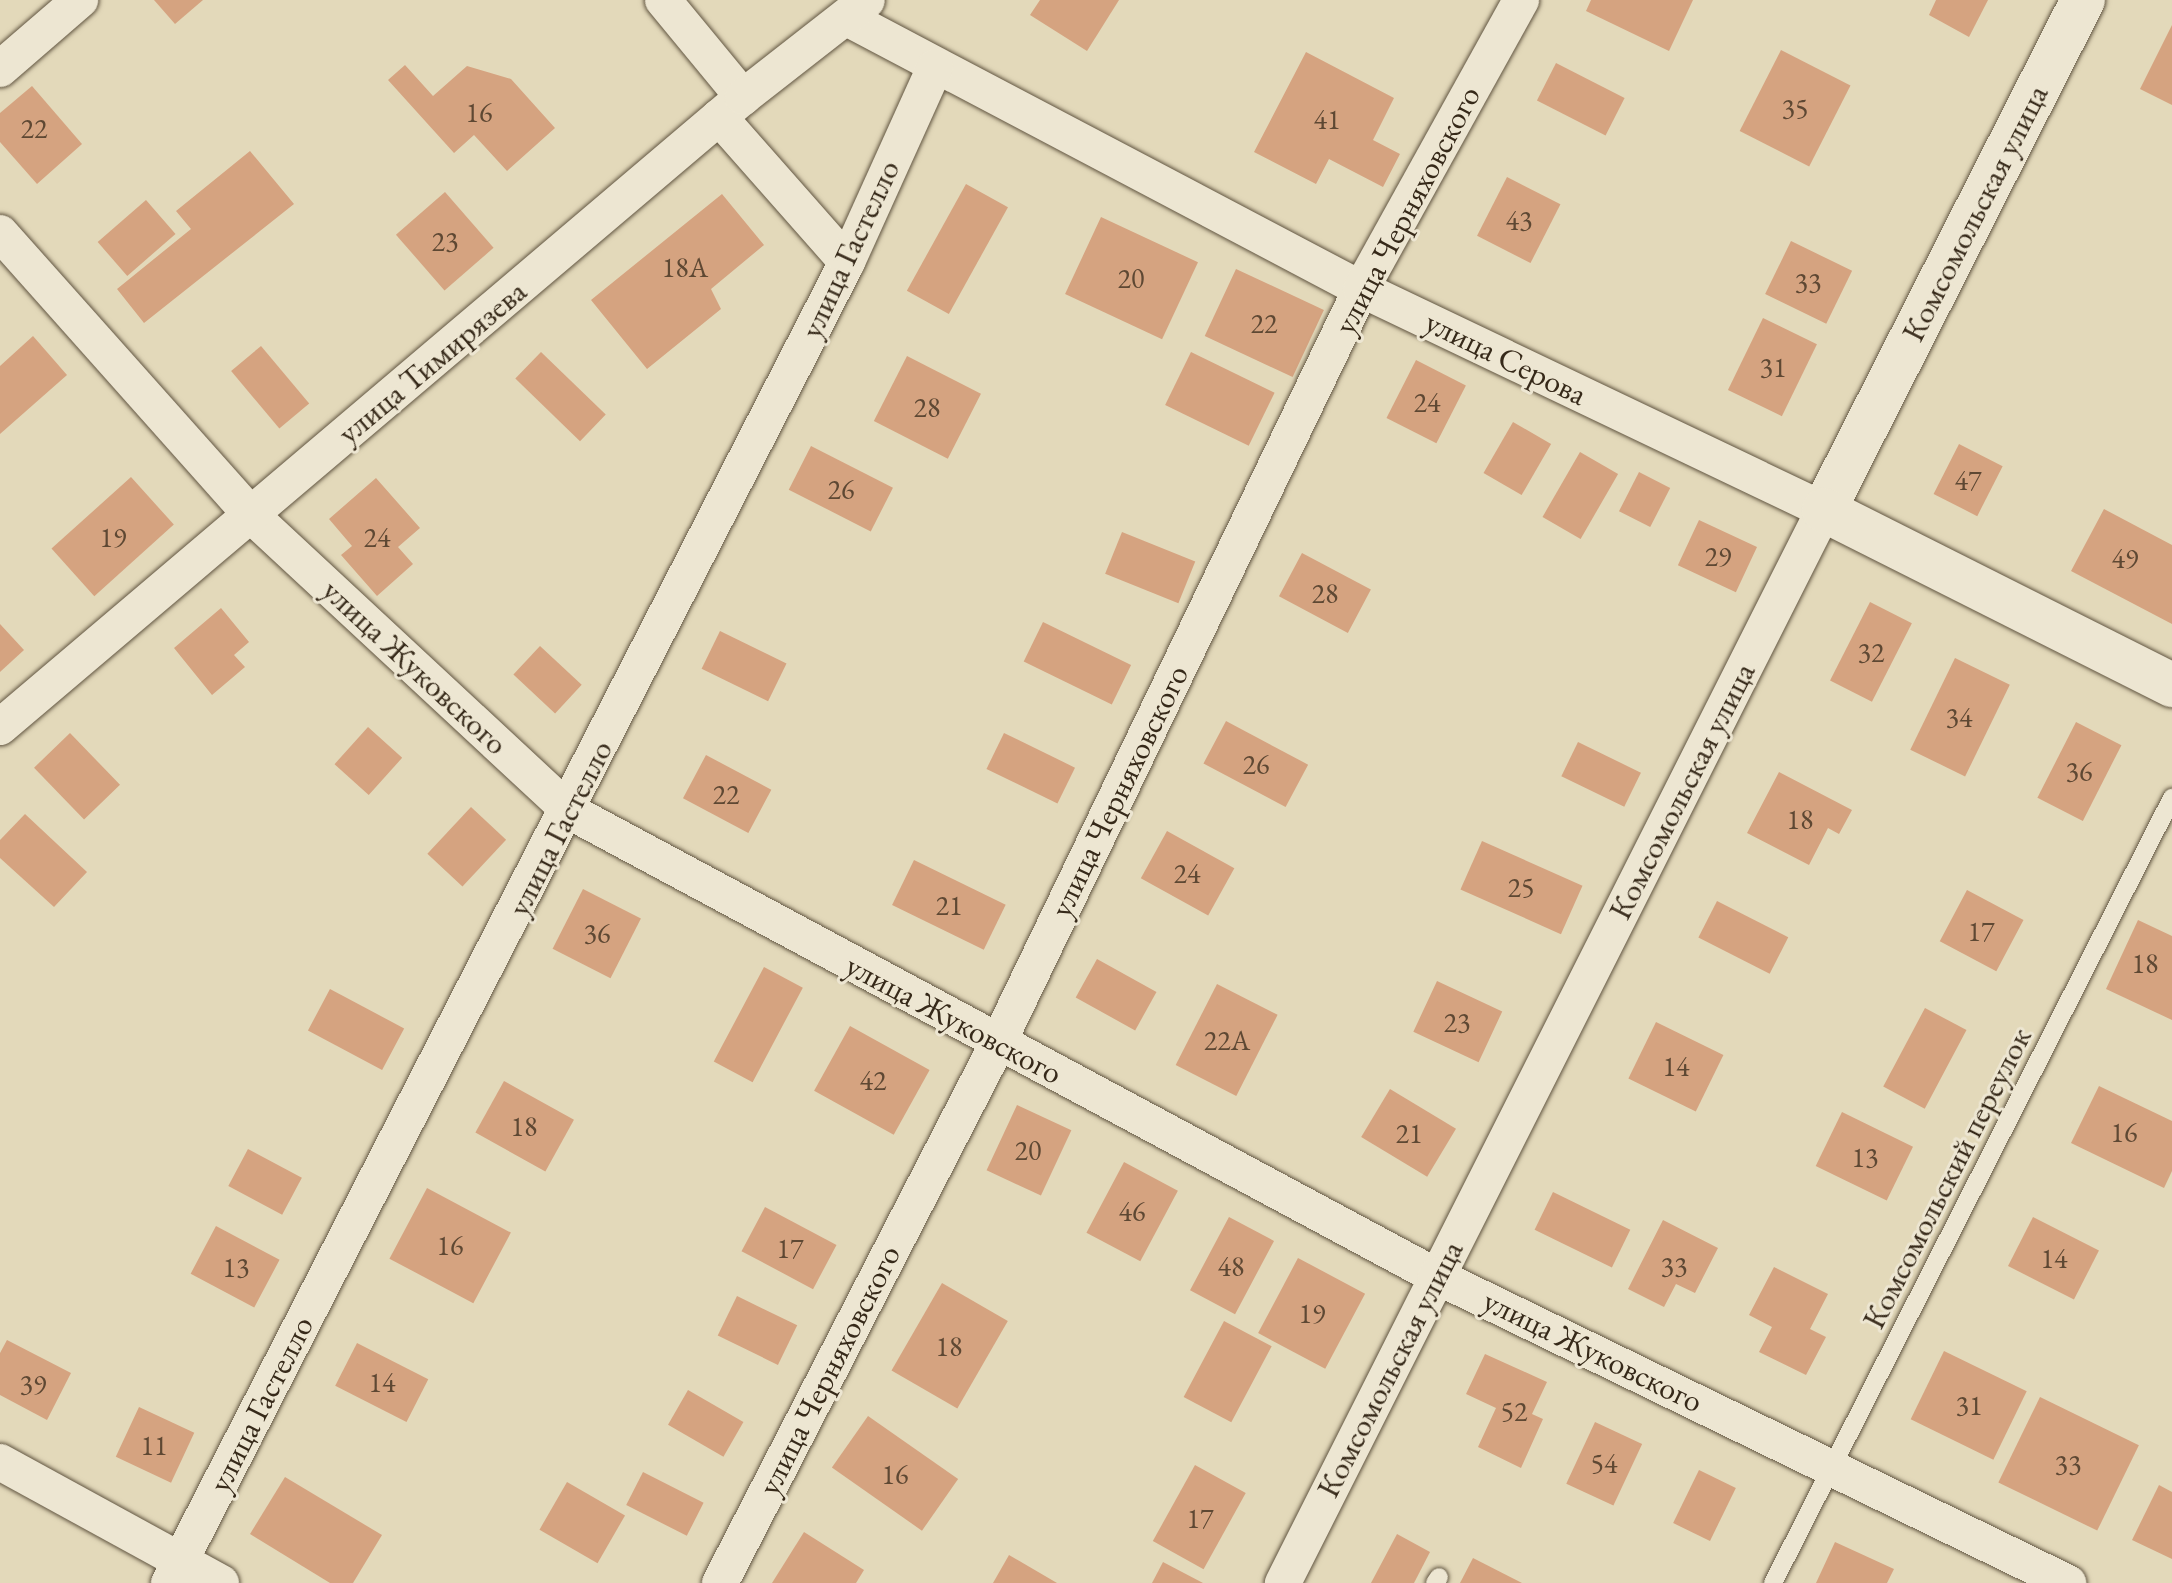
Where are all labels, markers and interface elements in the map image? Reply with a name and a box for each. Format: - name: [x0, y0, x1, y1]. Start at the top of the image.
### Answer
- street label: Комсомольская улица: [1894, 78, 2056, 348]
- street label: улица Черняховского: [1325, 79, 1489, 341]
- house number: 35: [1782, 91, 1808, 125]
- house number: 16: [466, 95, 492, 129]
- house number: 41: [1314, 102, 1340, 136]
- house number: 22: [21, 111, 47, 145]
- street label: улица Гастелло: [792, 154, 908, 344]
- house number: 43: [1506, 203, 1532, 237]
- house number: 23: [432, 224, 458, 258]
- house number: 18А: [662, 250, 708, 284]
- house number: 20: [1118, 261, 1144, 295]
- house number: 33: [1795, 265, 1821, 299]
- street label: улица Тимирязева: [330, 272, 534, 452]
- street label: улица Серова: [1419, 302, 1593, 414]
- house number: 22: [1251, 306, 1277, 340]
- house number: 31: [1760, 350, 1786, 384]
- house number: 24: [1414, 385, 1440, 419]
- house number: 28: [914, 390, 940, 424]
- house number: 47: [1955, 463, 1981, 497]
- house number: 26: [828, 472, 854, 506]
- house number: 19: [100, 520, 126, 554]
- house number: 24: [364, 520, 390, 554]
- house number: 29: [1705, 539, 1731, 573]
- house number: 49: [2112, 541, 2138, 575]
- street label: улица Жуковского: [314, 571, 516, 763]
- house number: 28: [1312, 576, 1338, 610]
- house number: 32: [1858, 635, 1884, 669]
- street label: Комсомольская улица: [1601, 656, 1763, 926]
- street label: улица Черняховского: [1041, 659, 1197, 923]
- house number: 34: [1946, 700, 1972, 734]
- street label: улица Гастелло: [499, 734, 621, 922]
- house number: 26: [1243, 747, 1269, 781]
- house number: 36: [2066, 754, 2092, 788]
- house number: 22: [713, 777, 739, 811]
- house number: 18: [1787, 802, 1813, 836]
- house number: 24: [1174, 856, 1200, 890]
- house number: 25: [1508, 870, 1534, 904]
- house number: 21: [936, 888, 962, 922]
- house number: 17: [1968, 914, 1994, 948]
- house number: 36: [584, 916, 610, 950]
- street label: улица Жуковского: [839, 946, 1069, 1092]
- house number: 18: [2132, 946, 2158, 980]
- house number: 23: [1444, 1005, 1470, 1039]
- street label: Комсомольский переулок: [1854, 1021, 2040, 1335]
- house number: 22А: [1204, 1023, 1250, 1057]
- house number: 14: [1663, 1049, 1689, 1083]
- house number: 42: [860, 1063, 886, 1097]
- house number: 18: [511, 1109, 537, 1143]
- house number: 16: [2111, 1115, 2137, 1149]
- house number: 21: [1396, 1116, 1422, 1150]
- house number: 20: [1015, 1133, 1041, 1167]
- house number: 13: [1852, 1140, 1878, 1174]
- house number: 46: [1119, 1194, 1145, 1228]
- house number: 16: [437, 1228, 463, 1262]
- house number: 17: [777, 1231, 803, 1265]
- street label: Комсомольская улица: [1309, 1234, 1471, 1504]
- street label: улица Черняховского: [749, 1239, 909, 1501]
- house number: 14: [2041, 1241, 2067, 1275]
- house number: 48: [1218, 1249, 1244, 1283]
- house number: 33: [1661, 1249, 1687, 1283]
- house number: 13: [223, 1250, 249, 1284]
- street label: улица Жуковского: [1477, 1281, 1709, 1421]
- house number: 19: [1299, 1296, 1325, 1330]
- street label: улица Гастелло: [200, 1310, 322, 1498]
- house number: 18: [936, 1329, 962, 1363]
- house number: 14: [369, 1365, 395, 1399]
- house number: 39: [20, 1367, 46, 1401]
- house number: 31: [1956, 1388, 1982, 1422]
- house number: 52: [1501, 1394, 1527, 1428]
- house number: 11: [141, 1428, 167, 1462]
- house number: 54: [1591, 1446, 1617, 1480]
- house number: 33: [2055, 1447, 2081, 1481]
- house number: 16: [882, 1457, 908, 1491]
- house number: 17: [1187, 1501, 1213, 1535]

